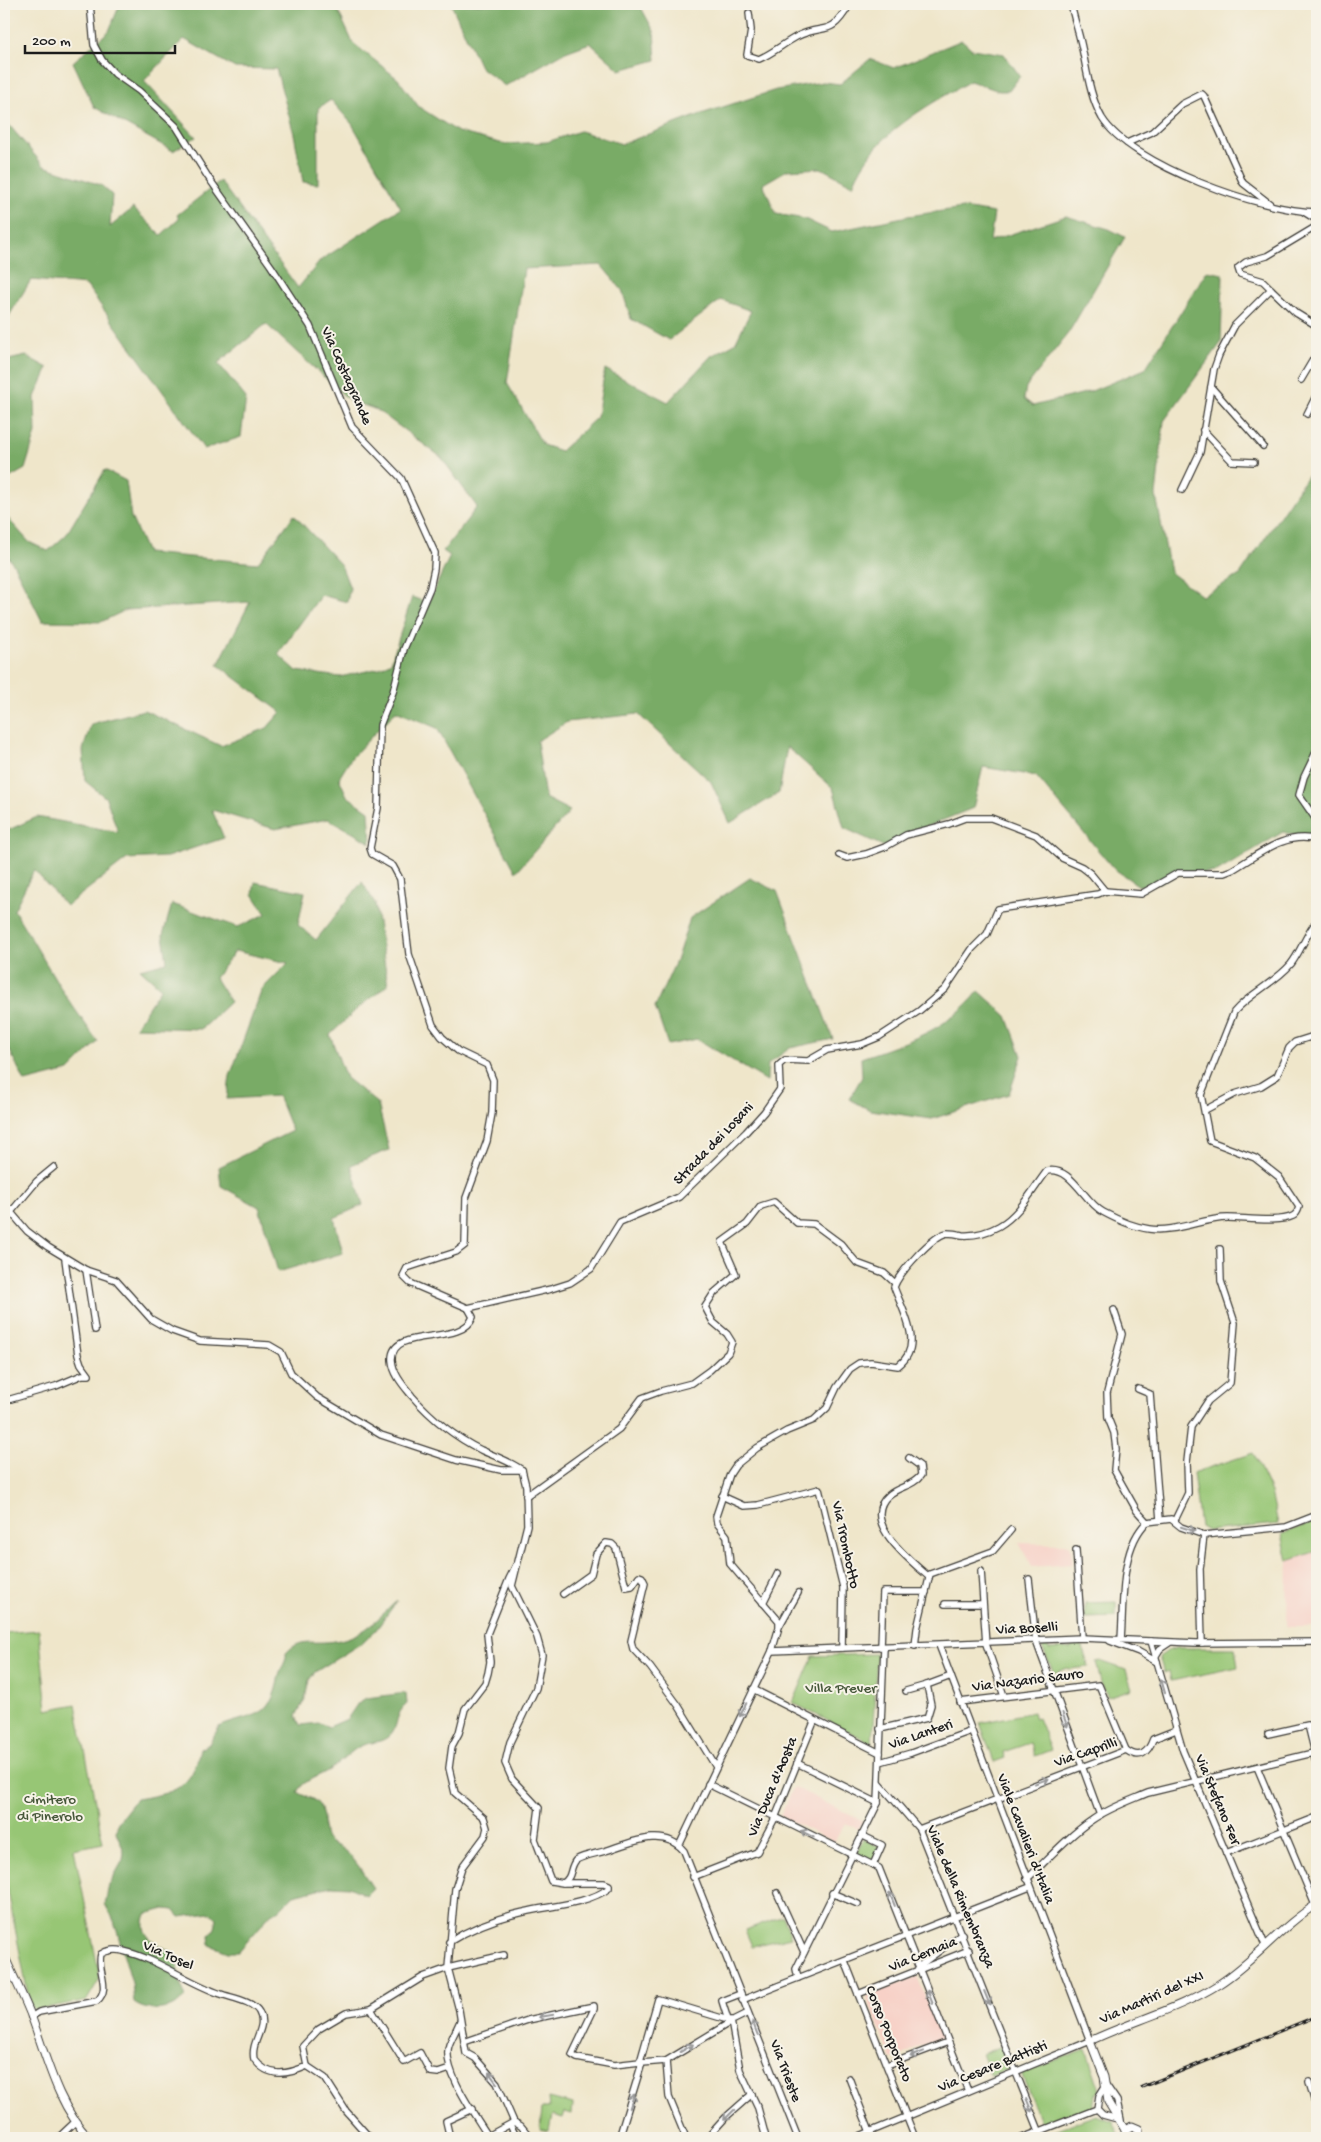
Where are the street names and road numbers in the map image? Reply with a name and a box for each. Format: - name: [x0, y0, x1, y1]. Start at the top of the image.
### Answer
- street label: Via Costagrande: [316, 323, 376, 428]
- street label: Strada dei Losani: [670, 1099, 758, 1189]
- street label: Via Trombotto: [827, 1499, 863, 1590]
- street label: Via Boselli: [995, 1618, 1058, 1640]
- street label: Via Nazario Sauro: [970, 1665, 1085, 1697]
- street label: Via Lanteri: [886, 1716, 956, 1755]
- street label: Via Duca d'Aosta: [744, 1734, 802, 1840]
- street label: Via Caprilli: [1051, 1734, 1120, 1773]
- street label: Via Stefano Fer: [1189, 1751, 1245, 1849]
- street label: Viale Cavalieri d'Italia: [992, 1770, 1058, 1907]
- street label: Viale della Rimembranza: [921, 1822, 998, 1972]
- street label: Via Cernaia: [885, 1933, 960, 1977]
- street label: Via Tosel: [139, 1936, 196, 1975]
- street label: Via Martiri del XXI: [1096, 1967, 1207, 2029]
- street label: Corso Porporato: [861, 1983, 916, 2085]
- street label: Via Trieste: [765, 2037, 805, 2105]
- street label: Via Cesare Battisti: [935, 2037, 1050, 2097]

